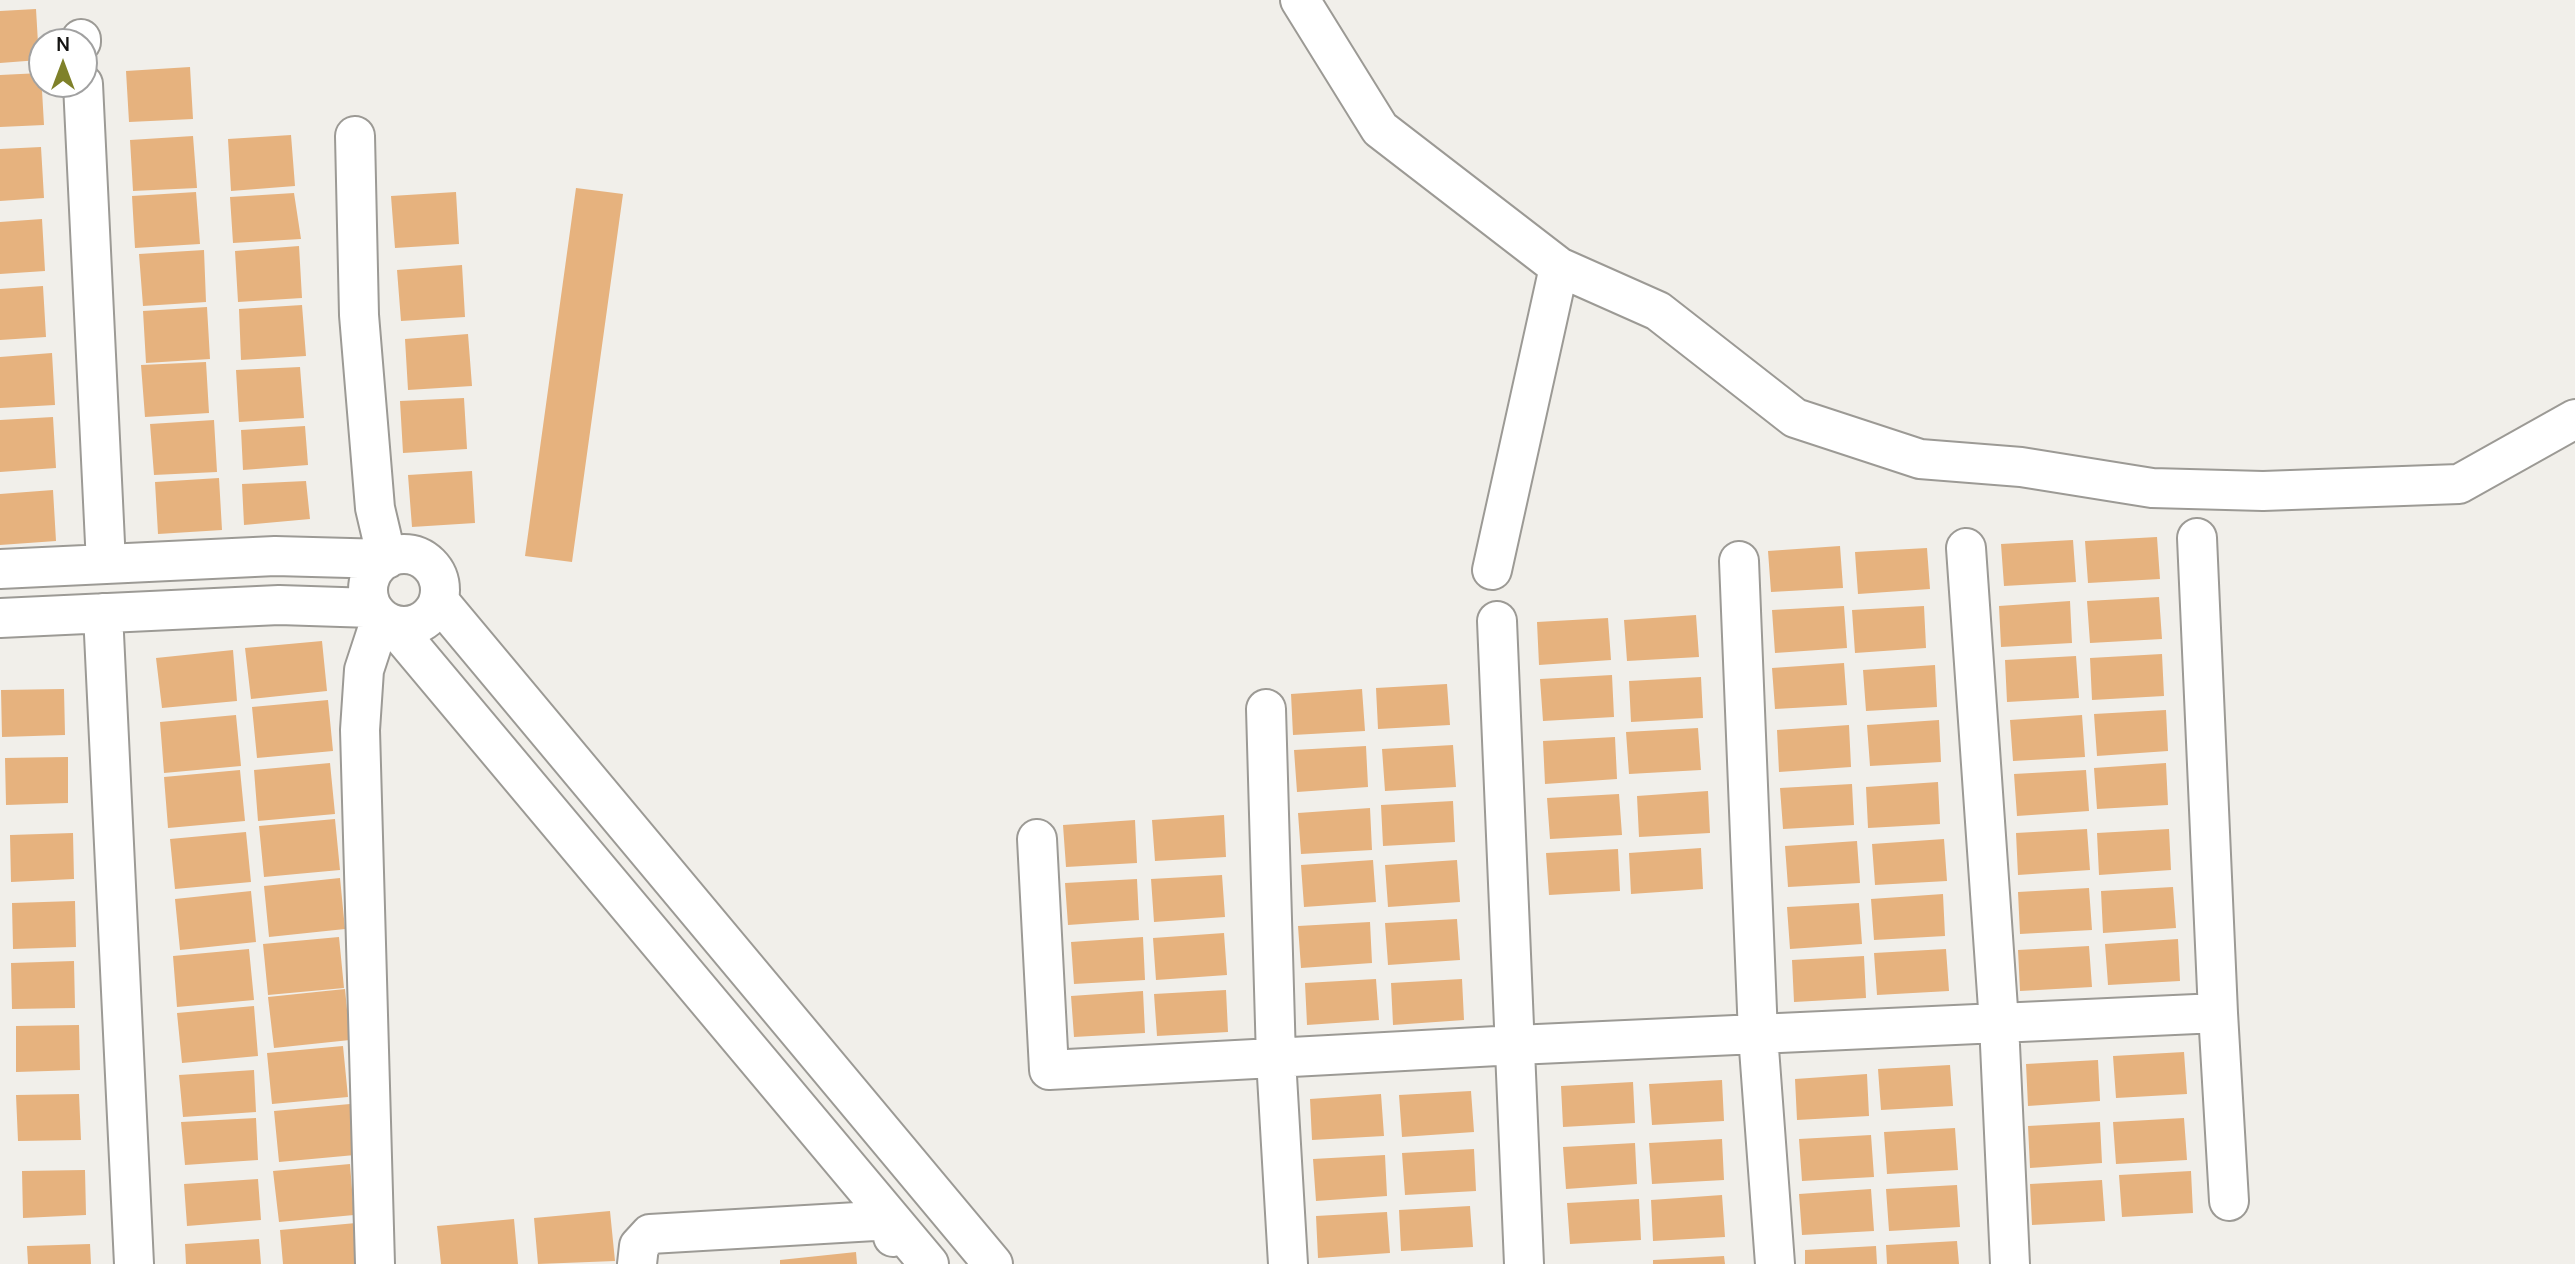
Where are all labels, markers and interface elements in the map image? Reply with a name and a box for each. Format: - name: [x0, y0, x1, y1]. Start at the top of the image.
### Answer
- north arrow: [28, 28, 98, 98]
- text: N: [56, 31, 70, 57]

